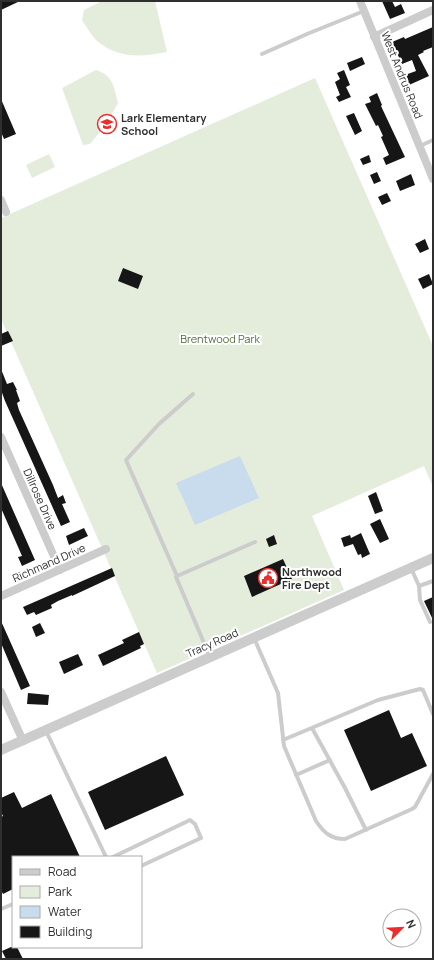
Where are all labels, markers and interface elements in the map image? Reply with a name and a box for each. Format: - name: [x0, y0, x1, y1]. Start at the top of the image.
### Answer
- street label: West Andrus Road: [378, 29, 427, 121]
- place label: Lark Elementary School: [121, 110, 207, 138]
- school or university icon: Lark Elementary School: [96, 113, 118, 135]
- park label: Brentwood Park: [180, 331, 260, 346]
- street label: Dillrose Drive: [20, 466, 61, 532]
- street label: Richmand Drive: [10, 539, 88, 585]
- place label: Northwood Fire Dept: [282, 564, 342, 592]
- public building icon: Northwood Fire Dept: [257, 567, 279, 589]
- street label: Tracy Road: [183, 624, 240, 661]
- legend: [12, 856, 142, 948]
- text: Road: [48, 863, 76, 880]
- text: Park: [48, 883, 73, 900]
- text: Water: [48, 903, 82, 920]
- north arrow: [382, 908, 422, 948]
- text: N: [403, 917, 420, 930]
- text: Building: [48, 923, 92, 940]

